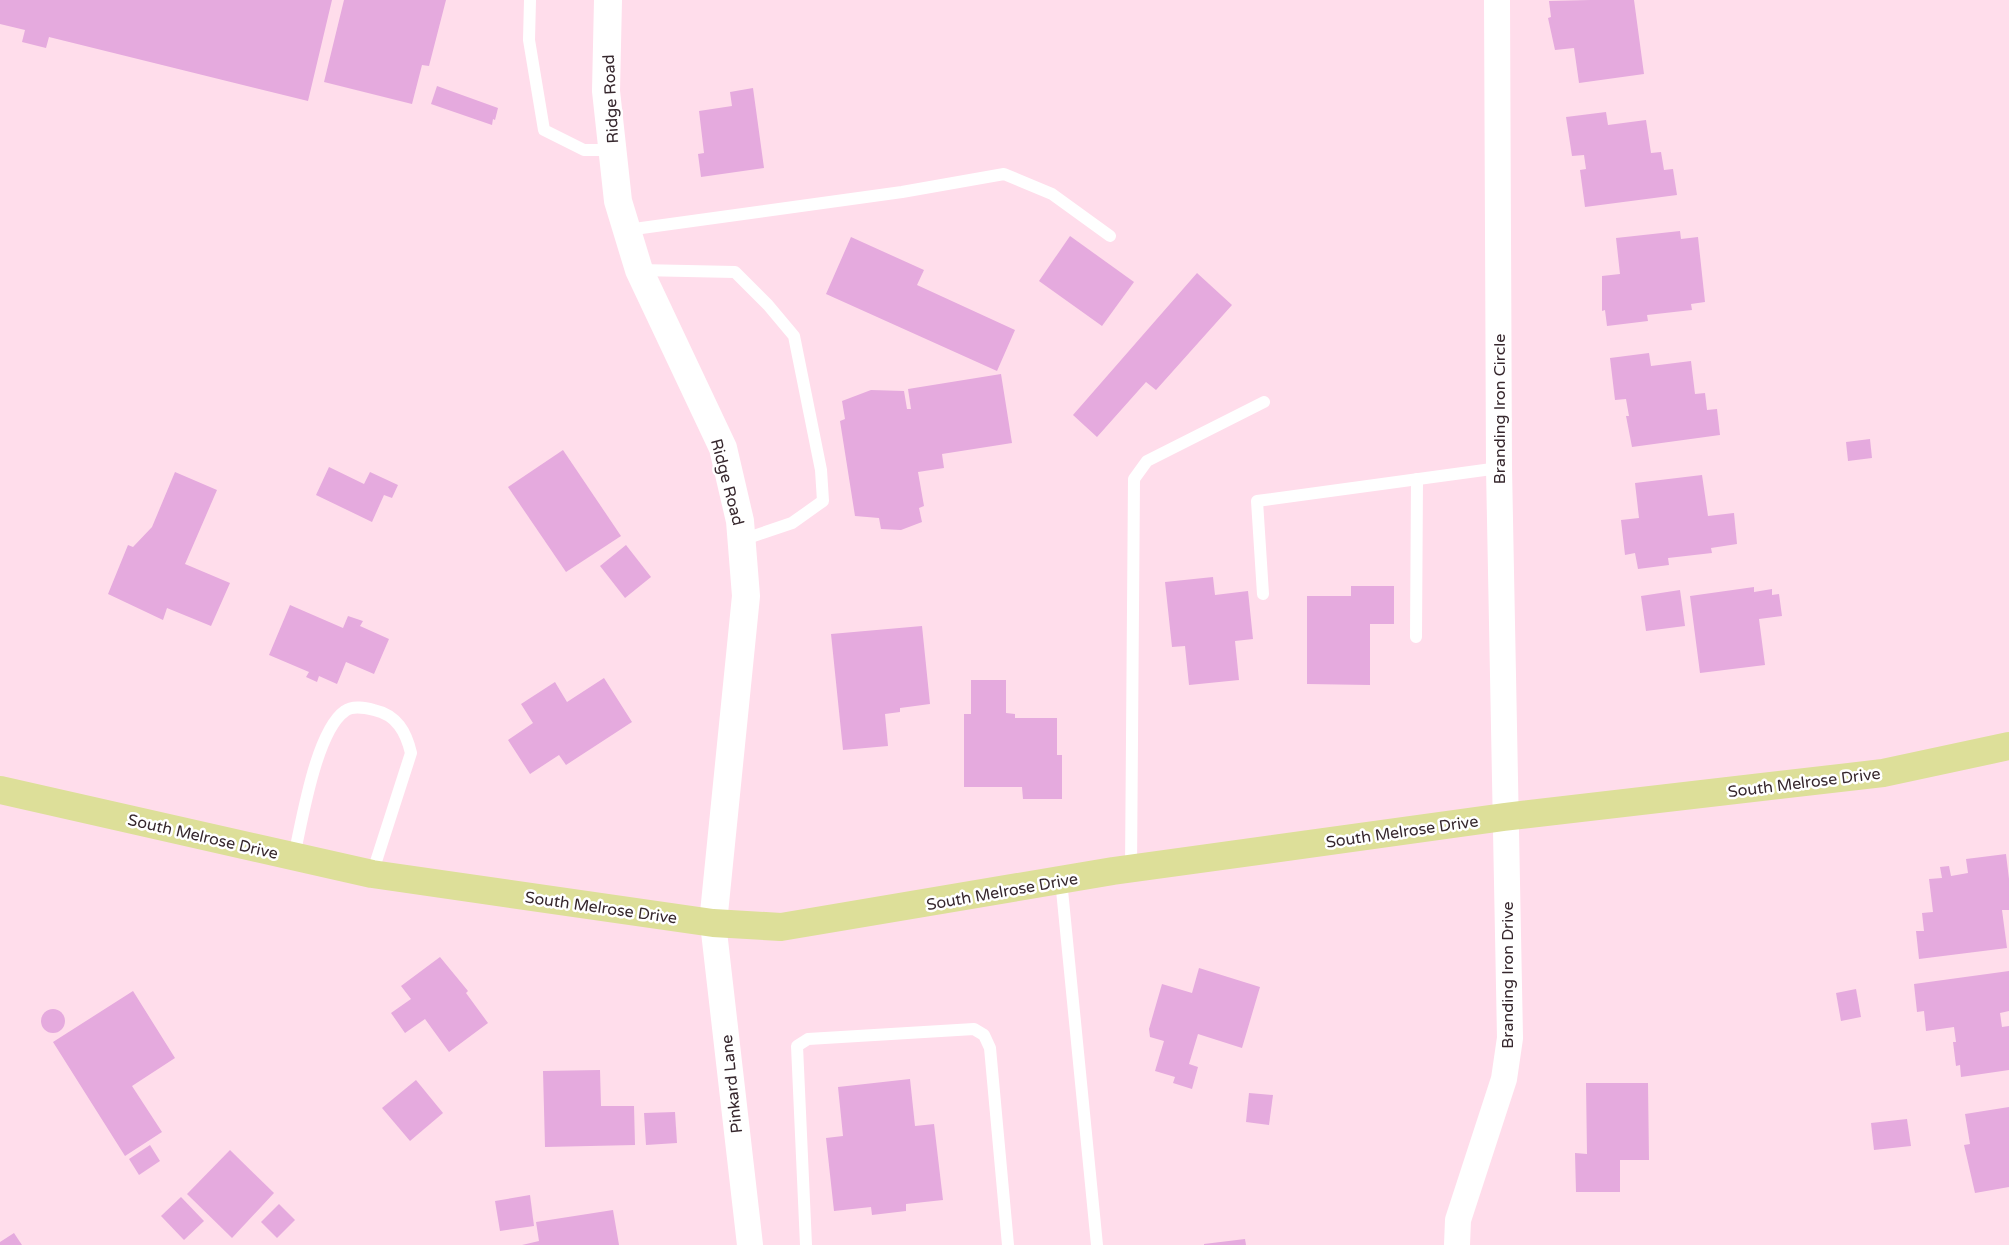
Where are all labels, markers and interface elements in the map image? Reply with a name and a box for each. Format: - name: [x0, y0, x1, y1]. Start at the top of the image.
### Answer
- street label: Ridge Road: [599, 54, 623, 144]
- street label: Branding Iron Circle: [1490, 334, 1510, 484]
- street label: Ridge Road: [706, 437, 748, 528]
- street label: South Melrose Drive: [1727, 764, 1882, 802]
- street label: South Melrose Drive: [126, 810, 280, 864]
- street label: South Melrose Drive: [1325, 811, 1480, 853]
- street label: South Melrose Drive: [925, 869, 1080, 915]
- street label: South Melrose Drive: [523, 887, 678, 929]
- street label: Branding Iron Drive: [1498, 901, 1518, 1049]
- street label: Pinkard Lane: [717, 1034, 747, 1134]

